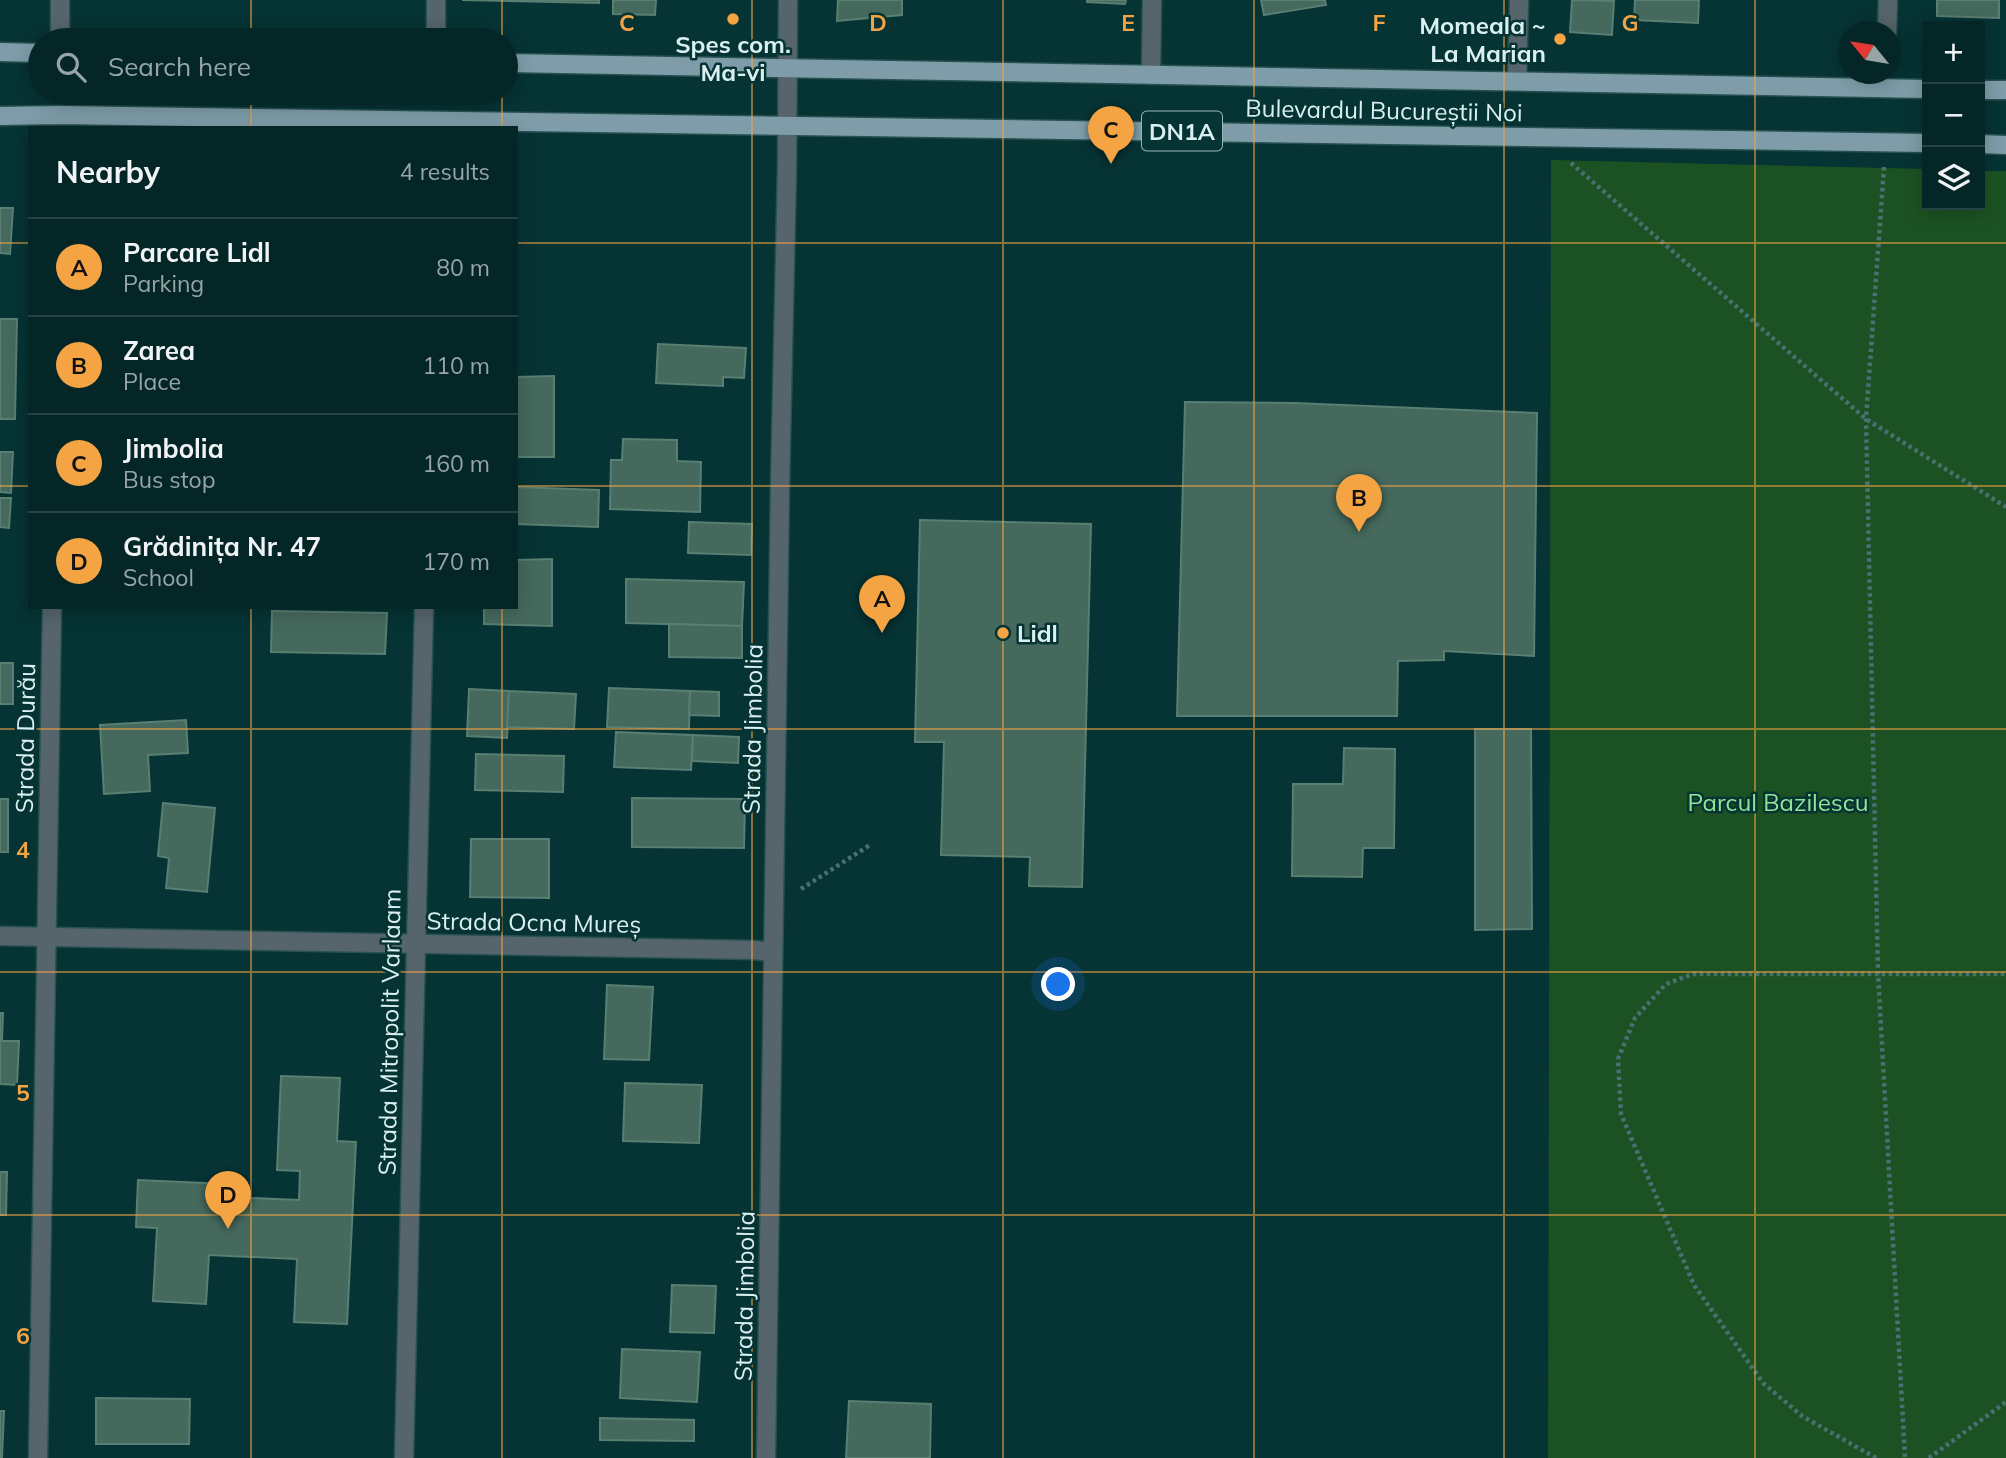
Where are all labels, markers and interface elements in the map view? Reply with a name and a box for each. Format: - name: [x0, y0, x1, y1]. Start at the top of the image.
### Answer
- text: C: [619, 8, 635, 37]
- text: D: [869, 8, 887, 37]
- text: E: [1121, 8, 1135, 37]
- text: F: [1372, 8, 1386, 37]
- text: G: [1621, 8, 1639, 37]
- place label: Momeala ~ La Marian: [1419, 10, 1546, 68]
- marker: Spes com. Ma-vi: [725, 11, 741, 27]
- north arrow: [1838, 21, 1901, 84]
- map controls: [1922, 21, 1985, 210]
- button: +: [1922, 21, 1985, 84]
- search box: [28, 28, 518, 105]
- place label: Spes com. Ma-vi: [675, 29, 791, 87]
- marker: Momeala ~ La Marian: [1552, 31, 1568, 47]
- icon: search: [52, 48, 90, 86]
- text: Search here: [108, 50, 251, 83]
- button: −: [1922, 84, 1985, 147]
- street label: Bulevardul Bucureștii Noi: [1245, 93, 1523, 128]
- pin: C: [1088, 106, 1134, 164]
- road number: DN1A: [1142, 112, 1222, 150]
- button: layers: [1922, 147, 1985, 210]
- text: Nearby: [56, 153, 160, 191]
- text: 4 results: [400, 157, 490, 186]
- text: Parcare Lidl: [123, 236, 271, 269]
- text: A: [70, 253, 88, 282]
- text: 80 m: [436, 253, 490, 282]
- text: Parking: [123, 269, 204, 298]
- text: Zarea: [123, 334, 195, 367]
- text: B: [71, 351, 87, 380]
- text: 110 m: [422, 351, 490, 380]
- text: Place: [123, 367, 181, 396]
- text: Jimbolia: [123, 432, 224, 465]
- text: C: [71, 449, 87, 478]
- text: 160 m: [422, 449, 490, 478]
- text: Bus stop: [123, 465, 215, 494]
- pin: B: [1336, 474, 1382, 532]
- text: Grădinița Nr. 47: [123, 530, 321, 563]
- text: D: [70, 547, 88, 576]
- text: 170 m: [422, 547, 490, 576]
- text: School: [123, 563, 194, 592]
- pin: A: [859, 575, 905, 633]
- place label: Lidl: [1017, 618, 1058, 648]
- marker: Lidl: [995, 625, 1011, 641]
- street label: Strada Jimbolia: [736, 644, 768, 814]
- street label: Strada Durău: [9, 663, 41, 813]
- park label: Parcul Bazilescu: [1688, 787, 1869, 817]
- text: 4: [16, 835, 30, 864]
- street label: Strada Mitropolit Varlaam: [372, 888, 406, 1176]
- street label: Strada Ocna Mureș: [427, 905, 641, 940]
- your location: [1041, 967, 1075, 1001]
- text: 5: [16, 1078, 30, 1107]
- pin: D: [205, 1171, 251, 1229]
- street label: Strada Jimbolia: [728, 1211, 760, 1381]
- text: 6: [16, 1321, 30, 1350]

